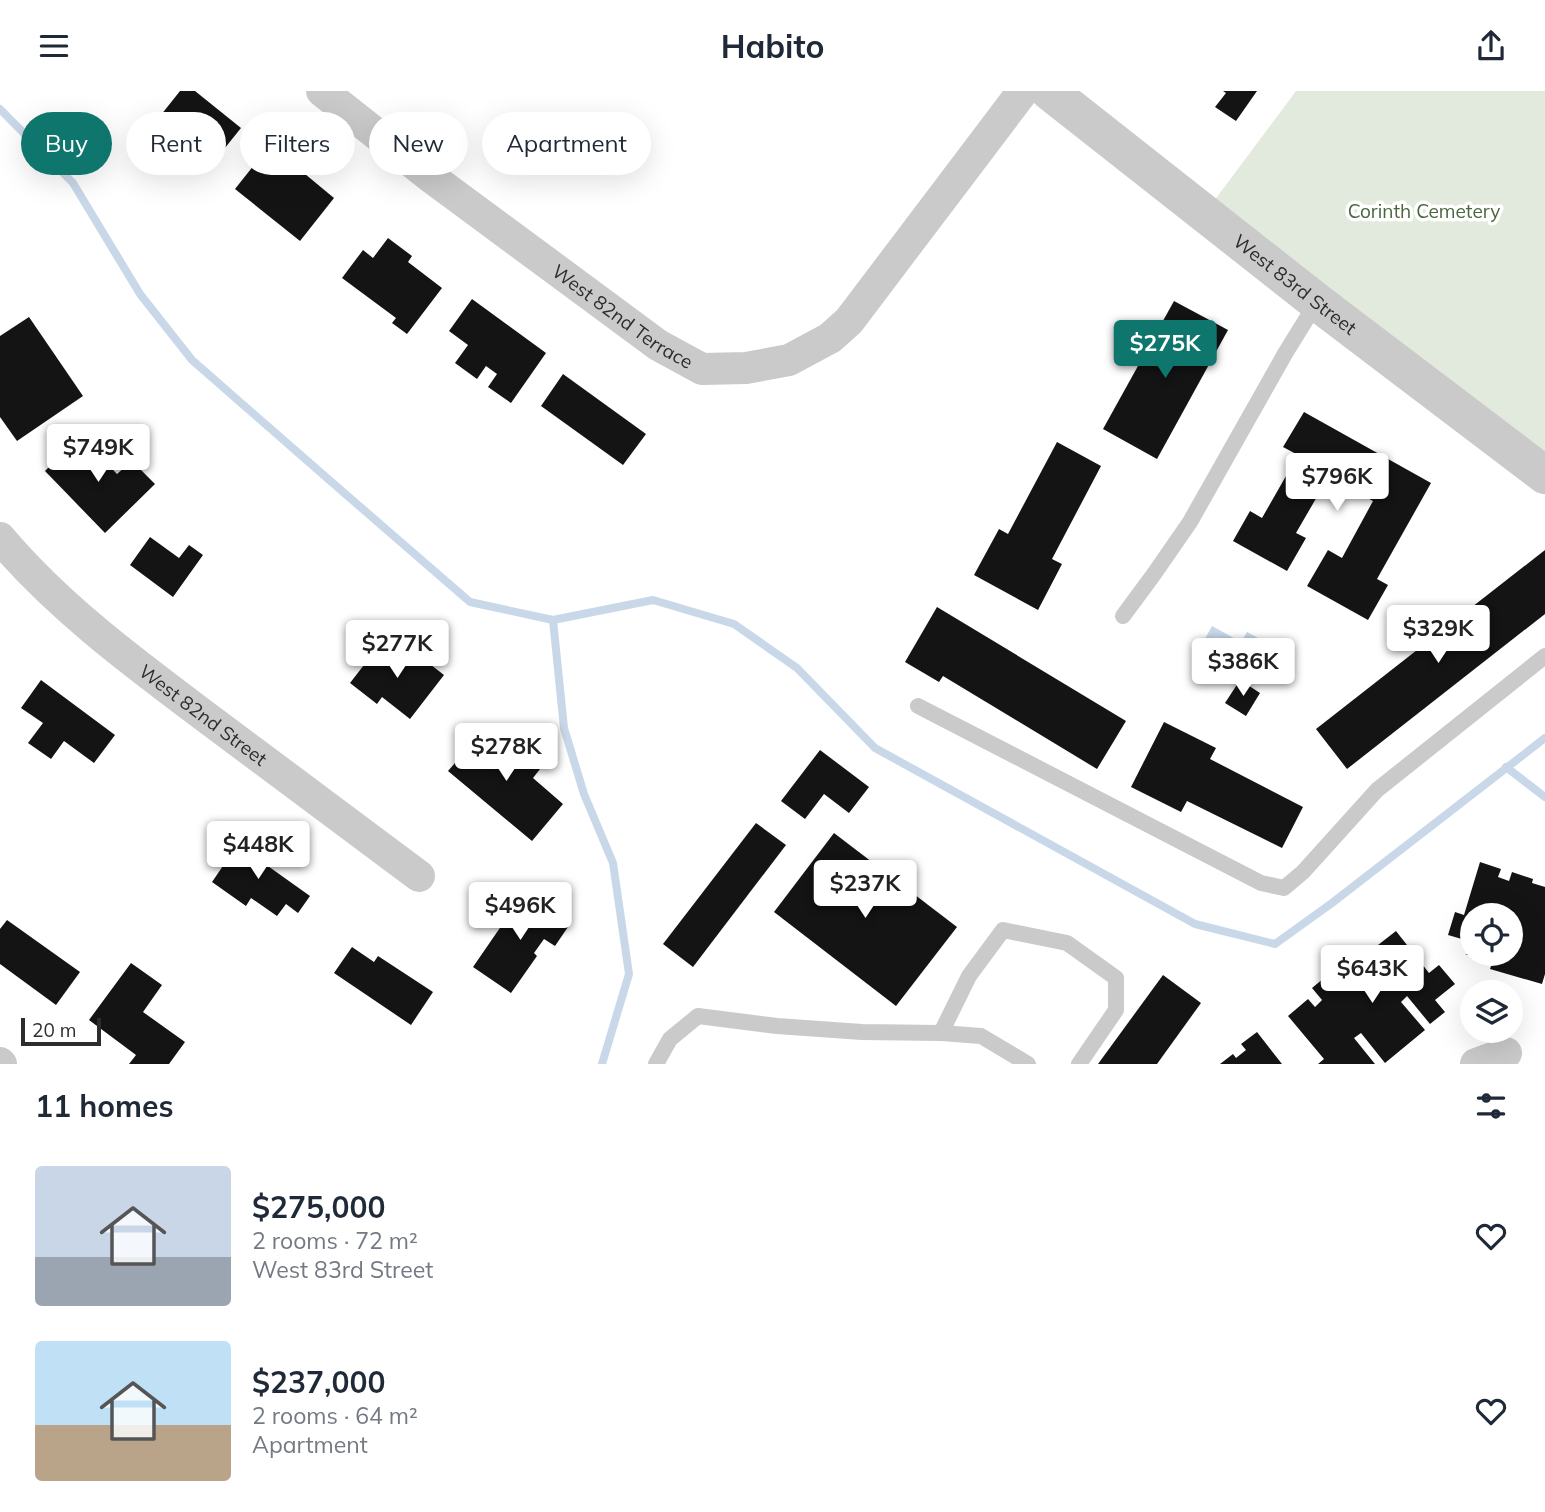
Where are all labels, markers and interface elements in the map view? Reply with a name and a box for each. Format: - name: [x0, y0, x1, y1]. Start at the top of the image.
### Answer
- text: Habito: [721, 26, 824, 66]
- icon: menu: [35, 27, 73, 65]
- icon: share: [1472, 27, 1510, 65]
- chip: Buy: [21, 112, 112, 175]
- chip: Rent: [126, 112, 226, 175]
- chip: Filters: [240, 112, 355, 175]
- chip: New: [369, 112, 468, 175]
- chip: Apartment: [482, 112, 651, 175]
- park label: Corinth Cemetery: [1348, 199, 1500, 223]
- street label: West 83rd Street: [1229, 229, 1362, 340]
- street label: West 82nd Terrace: [547, 259, 697, 374]
- pin: $275K: [1116, 321, 1214, 380]
- text: $275K: [1130, 328, 1200, 357]
- pin: $749K: [49, 425, 147, 484]
- text: $749K: [63, 432, 133, 461]
- pin: $796K: [1288, 453, 1386, 513]
- text: $796K: [1302, 461, 1372, 490]
- pin: $329K: [1389, 605, 1487, 665]
- text: $329K: [1403, 613, 1473, 642]
- pin: $277K: [348, 621, 446, 680]
- text: $277K: [362, 628, 432, 657]
- pin: $386K: [1194, 639, 1292, 698]
- text: $386K: [1208, 646, 1278, 675]
- street label: West 82nd Street: [134, 659, 272, 771]
- pin: $278K: [457, 723, 555, 783]
- text: $278K: [471, 731, 541, 760]
- pin: $448K: [209, 821, 307, 881]
- text: $448K: [223, 829, 293, 858]
- pin: $237K: [816, 861, 914, 920]
- text: $237K: [830, 868, 900, 897]
- pin: $496K: [471, 883, 569, 942]
- text: $496K: [485, 890, 555, 919]
- map controls: [1460, 903, 1523, 1043]
- button: locate: [1460, 903, 1523, 966]
- pin: $643K: [1323, 946, 1421, 1005]
- text: $643K: [1337, 953, 1407, 982]
- button: layers: [1460, 980, 1523, 1043]
- scale bar: [21, 1015, 102, 1047]
- text: 20 m: [32, 1018, 76, 1042]
- text: 11 homes: [35, 1087, 174, 1125]
- icon: filters: [1472, 1087, 1510, 1125]
- text: $275,000: [252, 1188, 385, 1226]
- icon: home: [91, 1194, 175, 1278]
- icon: heart: [1472, 1217, 1510, 1255]
- text: 2 rooms · 72 m²: [252, 1226, 418, 1255]
- text: West 83rd Street: [252, 1255, 433, 1284]
- text: $237,000: [252, 1363, 385, 1401]
- icon: home: [91, 1369, 175, 1453]
- icon: heart: [1472, 1392, 1510, 1430]
- text: 2 rooms · 64 m²: [252, 1401, 418, 1430]
- text: Apartment: [252, 1430, 368, 1459]

